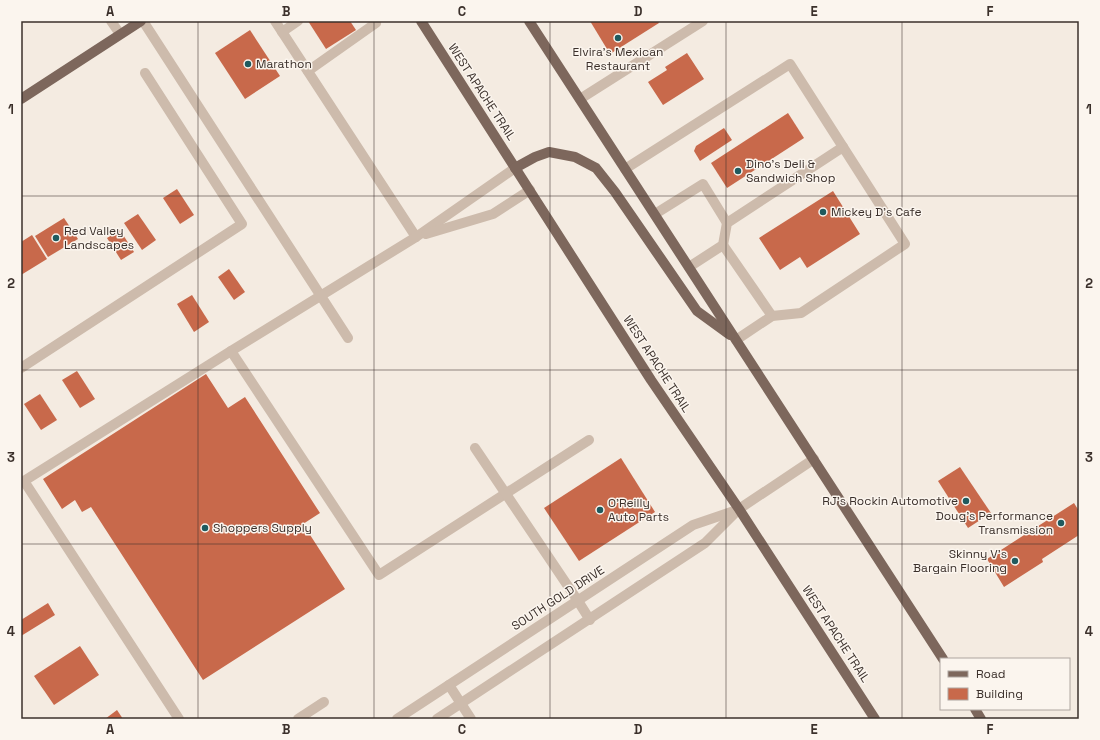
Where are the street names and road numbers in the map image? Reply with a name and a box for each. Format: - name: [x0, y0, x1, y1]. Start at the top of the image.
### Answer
- street label: WEST APACHE TRAIL: [445, 41, 520, 144]
- street label: WEST APACHE TRAIL: [620, 313, 695, 416]
- street label: SOUTH GOLD DRIVE: [509, 562, 608, 634]
- street label: WEST APACHE TRAIL: [799, 583, 874, 686]

